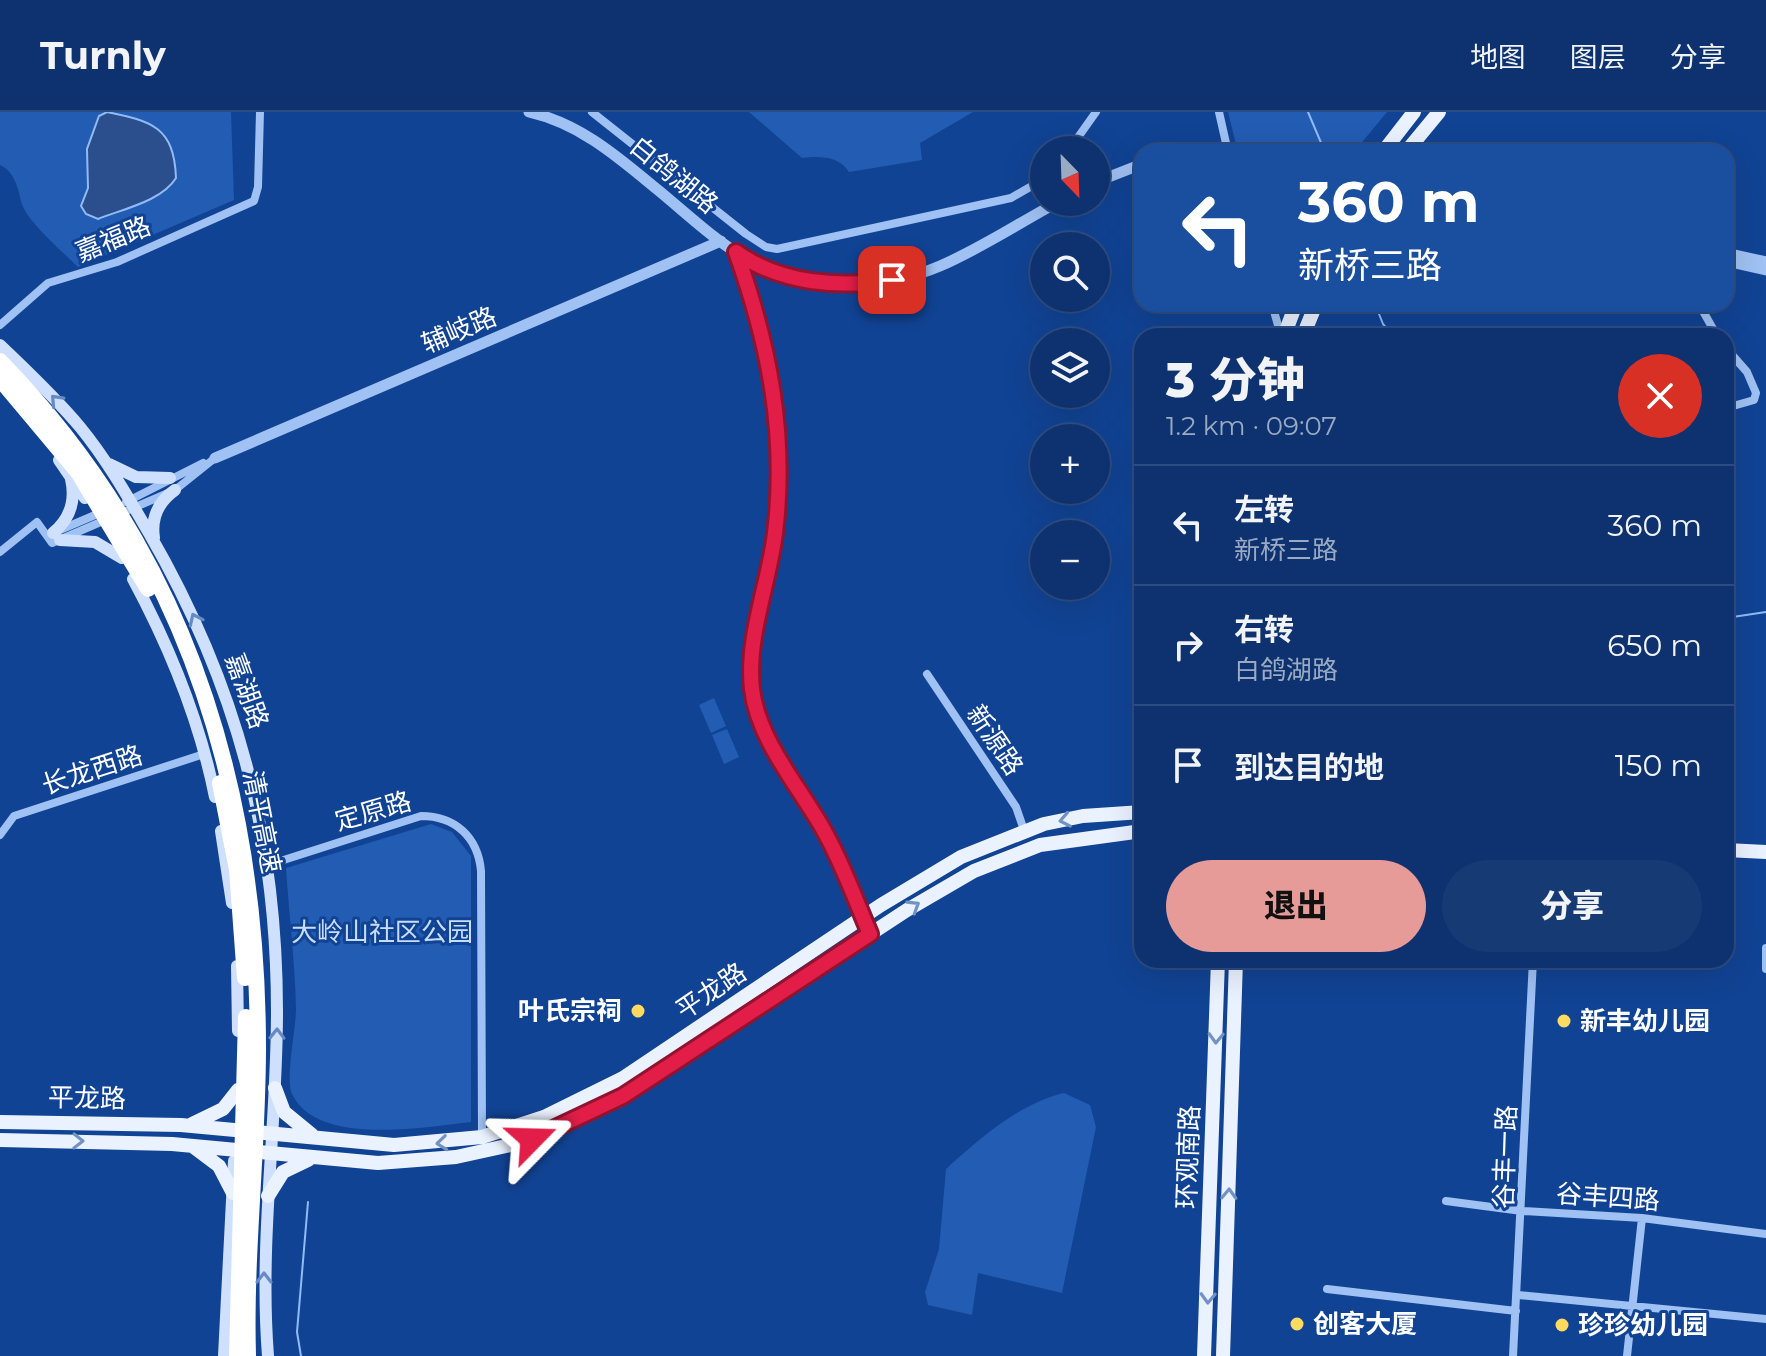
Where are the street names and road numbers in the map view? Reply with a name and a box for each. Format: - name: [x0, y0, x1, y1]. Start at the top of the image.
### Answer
- street label: 白鸽湖路: [624, 130, 724, 220]
- street label: 嘉福路: [71, 210, 155, 268]
- street label: 辅岐路: [417, 300, 501, 360]
- street label: 嘉湖路: [219, 649, 275, 733]
- street label: 新源路: [960, 699, 1030, 781]
- street label: 长龙西路: [38, 739, 146, 801]
- street label: 清平高速: [236, 768, 288, 876]
- street label: 定原路: [331, 785, 415, 837]
- street label: 平龙路: [670, 956, 752, 1026]
- street label: 平龙路: [48, 1081, 126, 1115]
- street label: 环观南路: [1170, 1104, 1206, 1210]
- street label: 谷丰一路: [1487, 1104, 1523, 1210]
- street label: 谷丰四路: [1555, 1177, 1661, 1217]

